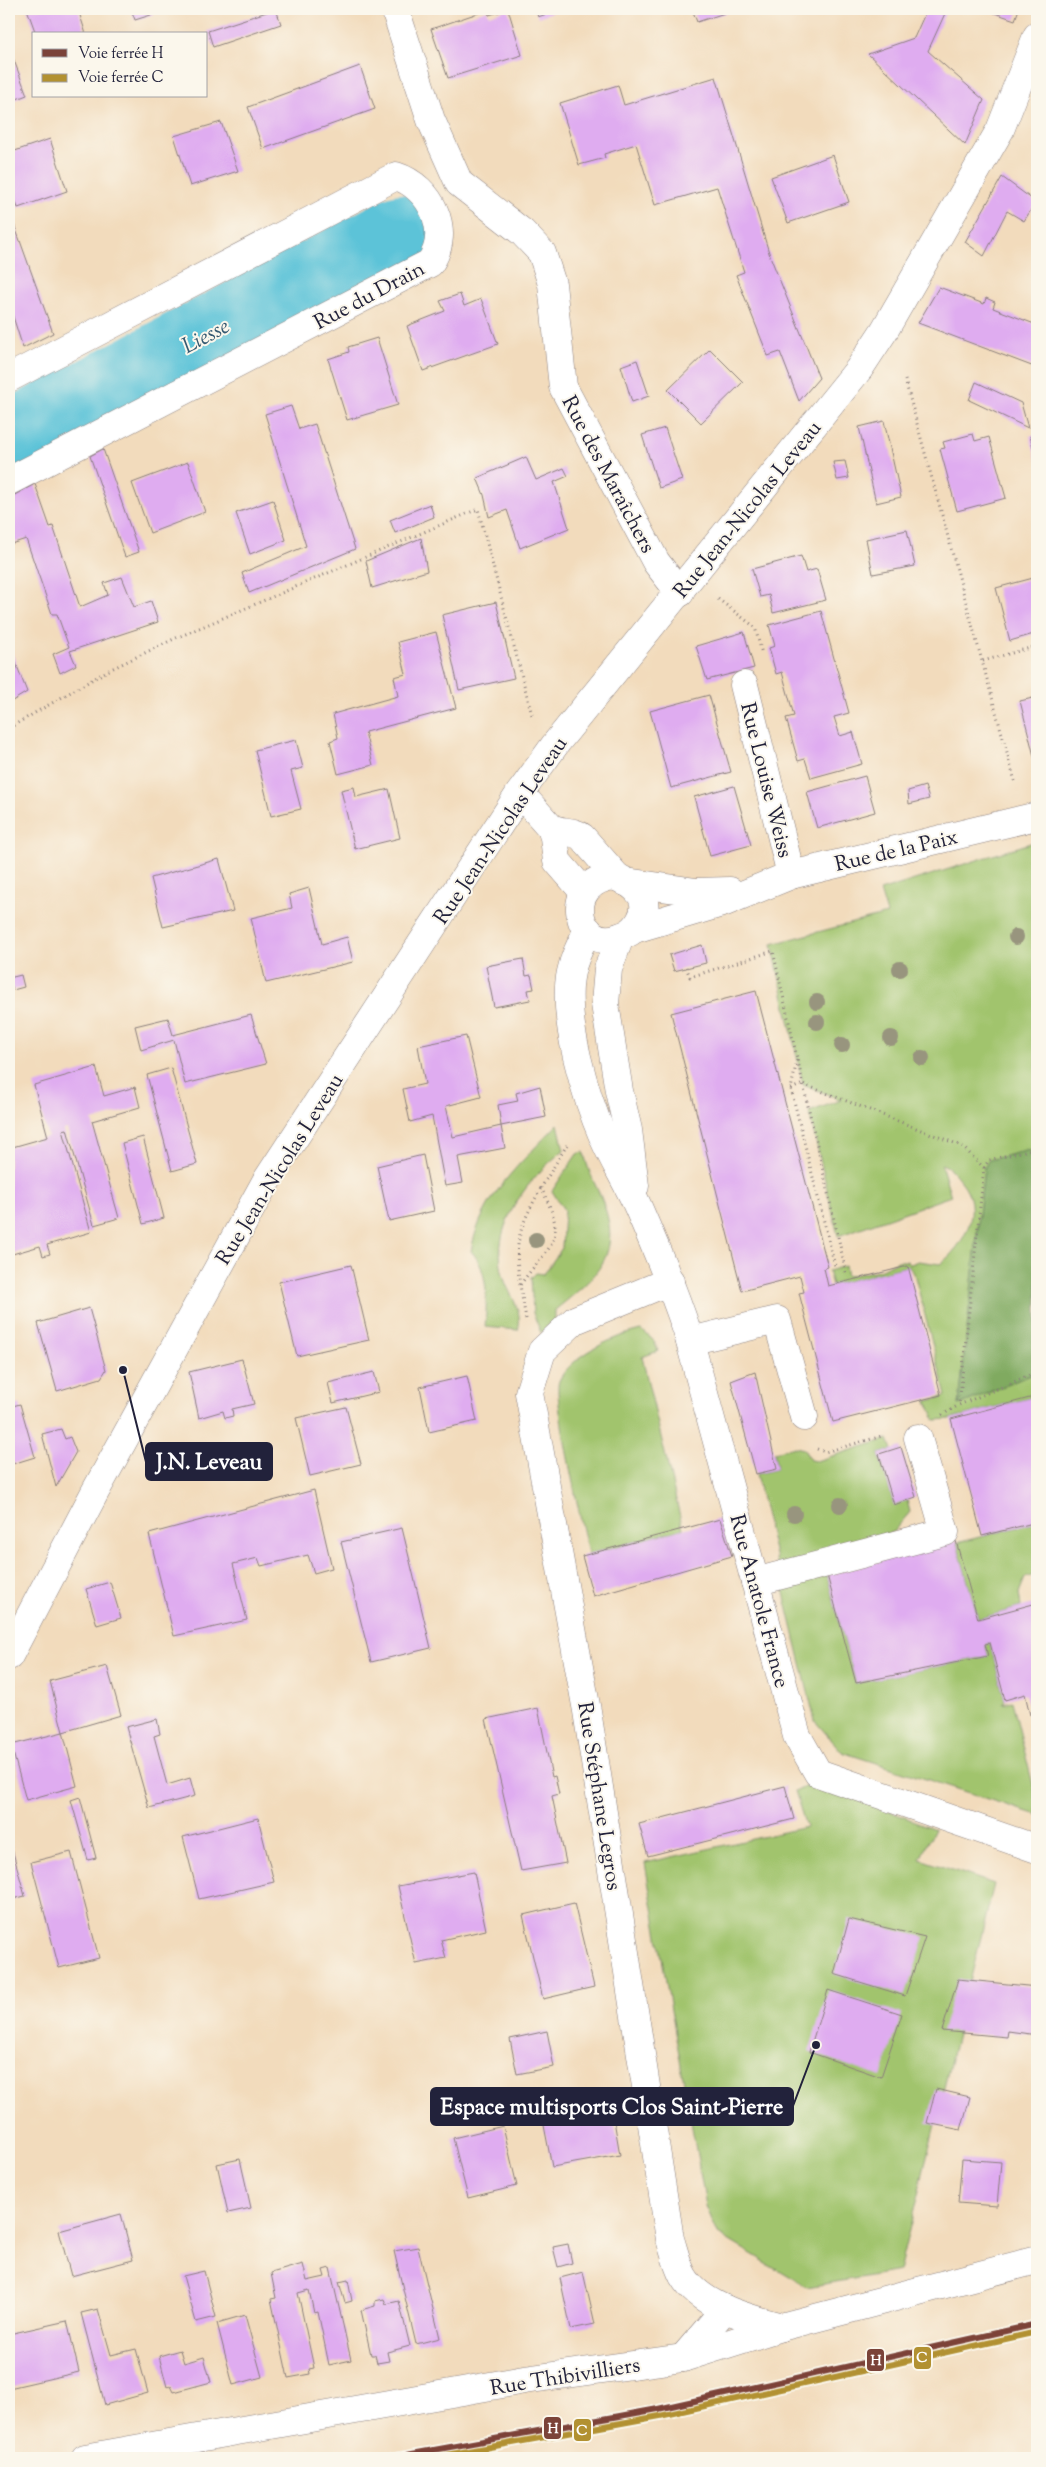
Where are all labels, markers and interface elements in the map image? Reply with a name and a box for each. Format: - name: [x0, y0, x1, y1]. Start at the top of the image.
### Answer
- legend: [32, 32, 208, 98]
- text: Voie ferrée H: [78, 44, 164, 65]
- text: Voie ferrée C: [78, 68, 164, 89]
- street label: Rue du Drain: [309, 255, 431, 339]
- water label: Liesse: [177, 312, 236, 364]
- street label: Rue des Maraîchers: [553, 391, 661, 559]
- street label: Rue Jean-Nicolas Leveau: [667, 415, 830, 606]
- street label: Rue Louise Weiss: [731, 700, 799, 861]
- street label: Rue Jean-Nicolas Leveau: [427, 731, 576, 931]
- street label: Rue de la Paix: [832, 823, 961, 881]
- street label: Rue Jean-Nicolas Leveau: [209, 1068, 352, 1272]
- callout: J.N. Leveau: [146, 1443, 272, 1480]
- text: J.N. Leveau: [154, 1448, 262, 1480]
- street label: Rue Anatole France: [720, 1511, 796, 1692]
- street label: Rue Stéphane Legros: [568, 1700, 628, 1893]
- callout: Espace multisports Clos Saint-Pierre: [431, 2088, 793, 2125]
- text: Espace multisports Clos Saint-Pierre: [441, 2093, 783, 2125]
- line badge: C: [913, 2346, 932, 2370]
- line badge: H: [866, 2348, 885, 2372]
- text: C: [916, 2349, 928, 2369]
- street label: Rue Thibivilliers: [488, 2351, 642, 2405]
- text: H: [870, 2352, 882, 2372]
- line badge: H: [543, 2416, 562, 2440]
- line badge: C: [573, 2418, 592, 2442]
- text: H: [547, 2420, 559, 2440]
- text: C: [576, 2422, 588, 2442]

